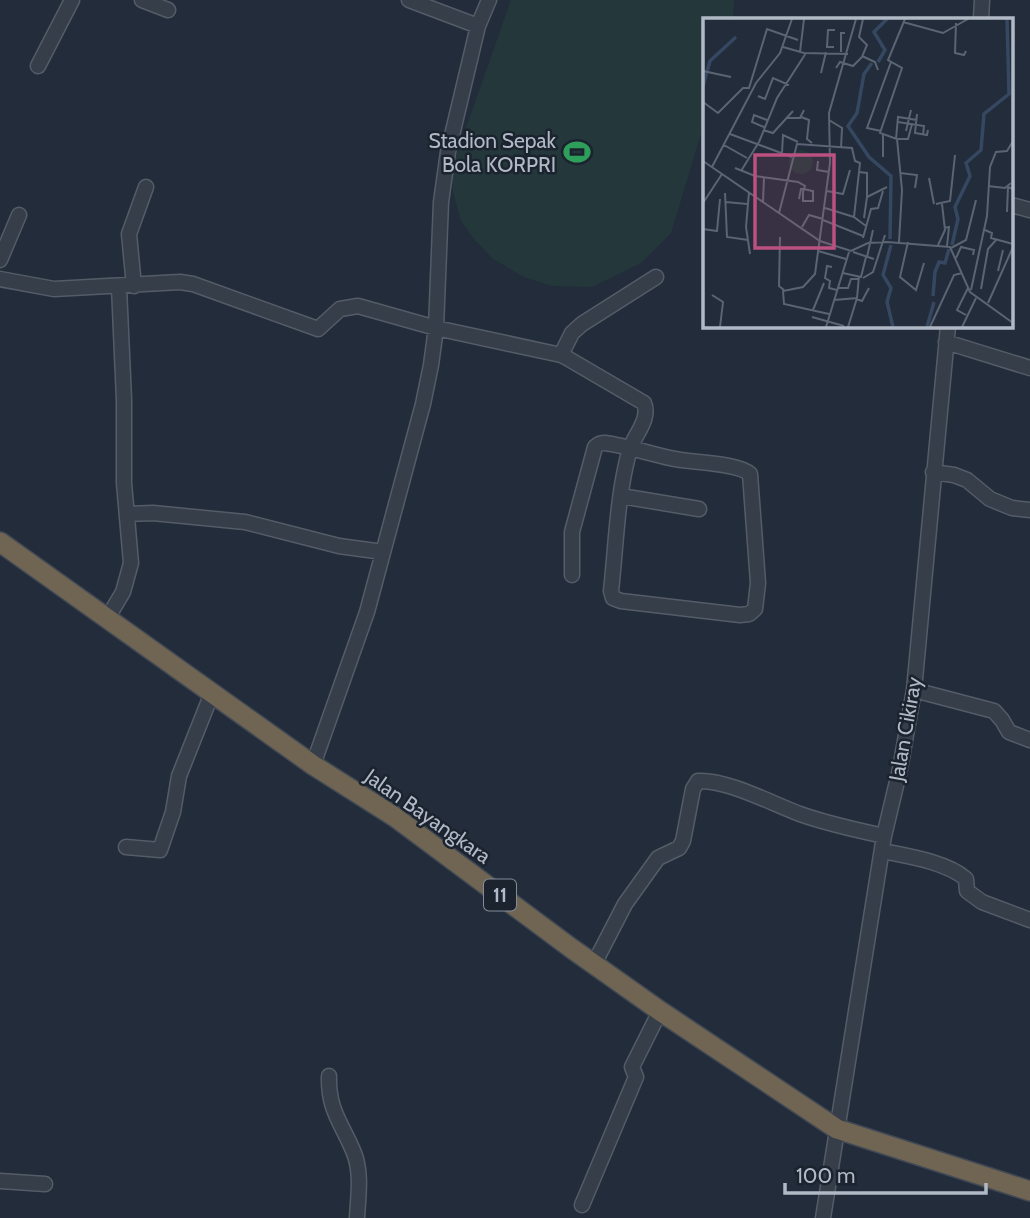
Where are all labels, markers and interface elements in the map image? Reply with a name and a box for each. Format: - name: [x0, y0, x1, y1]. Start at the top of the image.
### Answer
- inset map: [703, 18, 1012, 327]
- place label: Stadion Sepak Bola KORPRI: [429, 128, 557, 177]
- sports icon: Stadion Sepak Bola KORPRI: [562, 137, 592, 167]
- street label: Jalan Cikiray: [883, 675, 927, 784]
- street label: Jalan Bayangkara: [360, 763, 496, 869]
- road number: 11: [484, 880, 516, 911]
- scale bar: [785, 1152, 986, 1196]
- text: 100 m: [796, 1163, 855, 1188]

